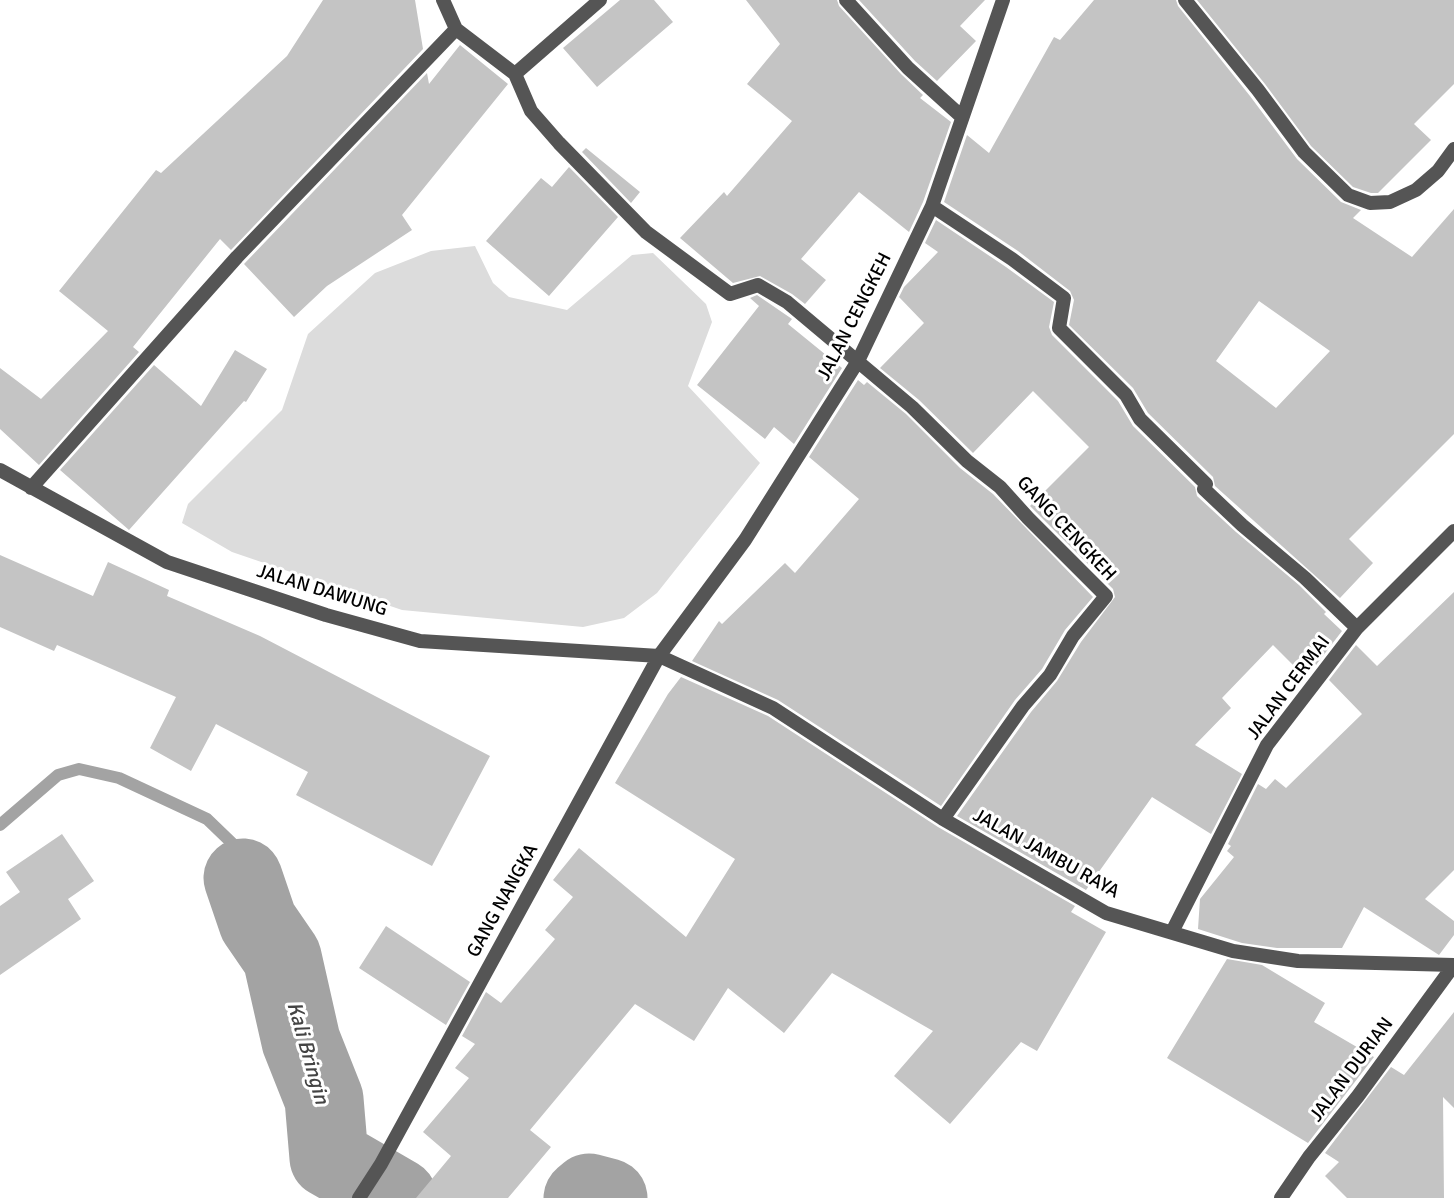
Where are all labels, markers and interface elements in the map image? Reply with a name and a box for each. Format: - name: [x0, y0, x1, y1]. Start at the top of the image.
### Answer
- street label: JALAN CENGKEH: [813, 249, 897, 385]
- street label: GANG CENGKEH: [1011, 472, 1121, 586]
- street label: JALAN DAWUNG: [254, 560, 390, 622]
- street label: JALAN CERMAI: [1242, 631, 1336, 745]
- street label: JALAN JAMBU RAYA: [969, 804, 1123, 904]
- street label: GANG NANGKA: [463, 840, 543, 962]
- water label: Kali Bringin: [280, 999, 334, 1107]
- street label: JALAN DURIAN: [1305, 1013, 1399, 1127]

